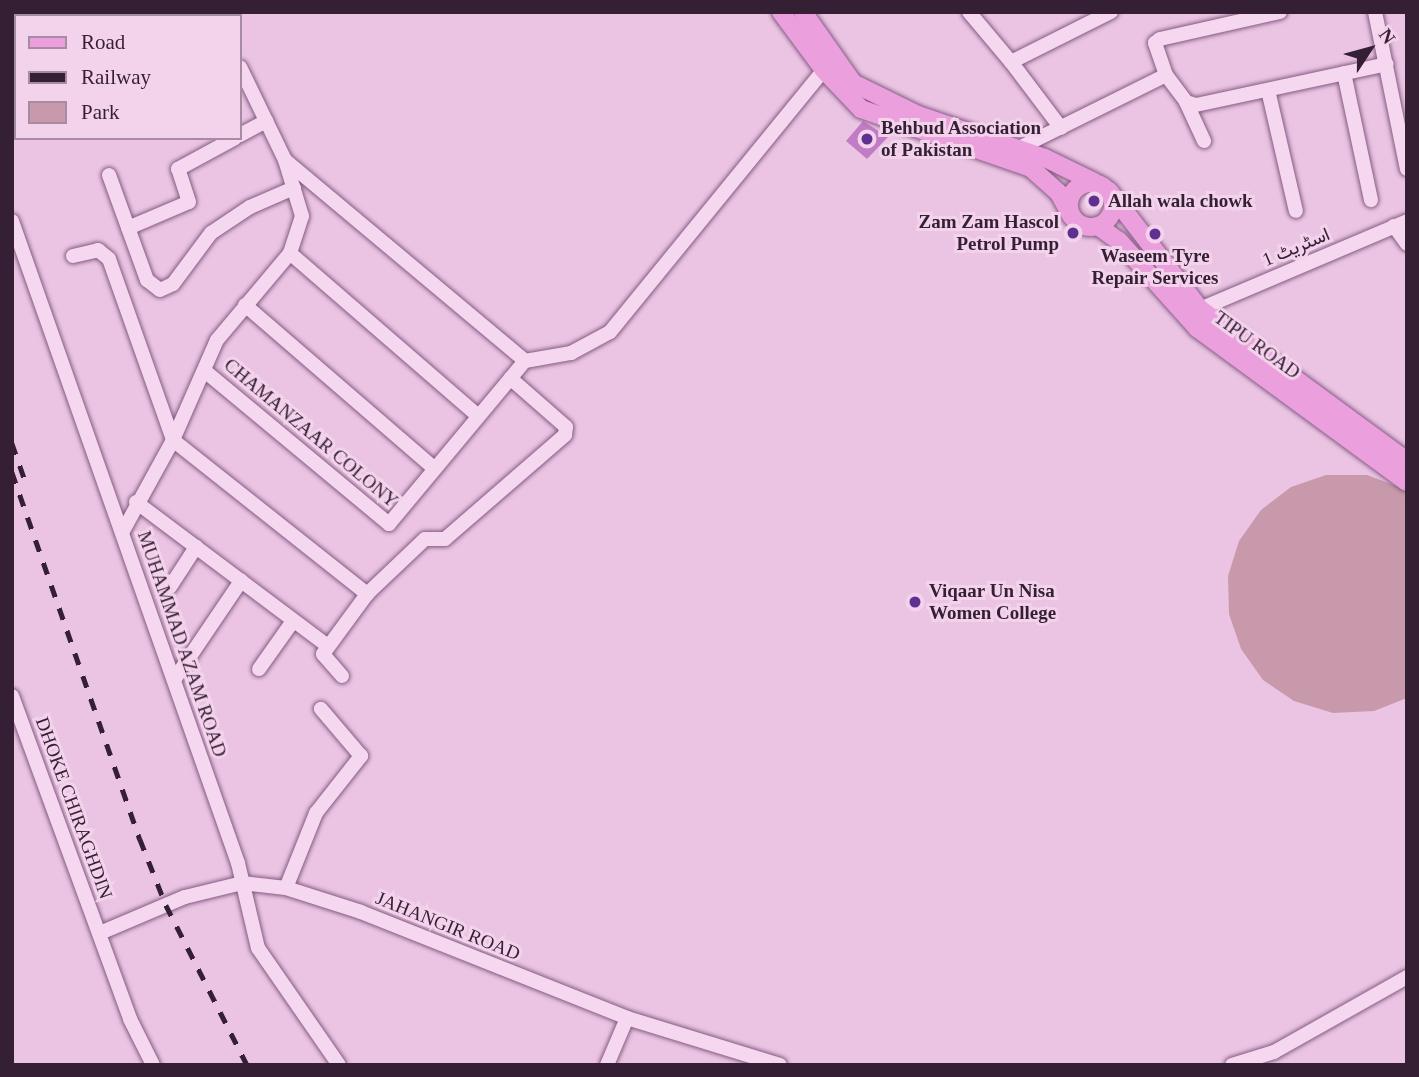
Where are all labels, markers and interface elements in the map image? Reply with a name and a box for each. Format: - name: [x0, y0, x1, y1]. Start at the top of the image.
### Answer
- legend: [14, 14, 242, 140]
- north arrow: [1335, 14, 1405, 84]
- text: N: [1375, 25, 1400, 48]
- text: Road: [81, 30, 125, 54]
- text: Railway: [81, 65, 151, 89]
- text: Park: [81, 100, 120, 124]
- place label: Behbud Association of Pakistan: [881, 117, 1042, 161]
- marker: Behbud Association of Pakistan: [859, 131, 875, 147]
- place label: Allah wala chowk: [1108, 190, 1253, 212]
- marker: Allah wala chowk: [1086, 193, 1102, 209]
- place label: Zam Zam Hascol Petrol Pump: [919, 211, 1059, 255]
- street label: اسٹریٹ 1: [1259, 223, 1333, 271]
- marker: Zam Zam Hascol Petrol Pump: [1065, 225, 1081, 241]
- marker: Waseem Tyre Repair Services: [1147, 226, 1163, 242]
- place label: Waseem Tyre Repair Services: [1091, 245, 1219, 289]
- street label: TIPU ROAD: [1210, 306, 1304, 384]
- street label: CHAMANZAAR COLONY: [219, 354, 403, 512]
- street label: MUHAMMAD AZAM ROAD: [132, 528, 232, 760]
- place label: Viqaar Un Nisa Women College: [929, 580, 1056, 624]
- marker: Viqaar Un Nisa Women College: [907, 594, 923, 610]
- street label: DHOKE CHIRAGHDIN: [31, 714, 117, 902]
- street label: JAHANGIR ROAD: [373, 887, 523, 965]

